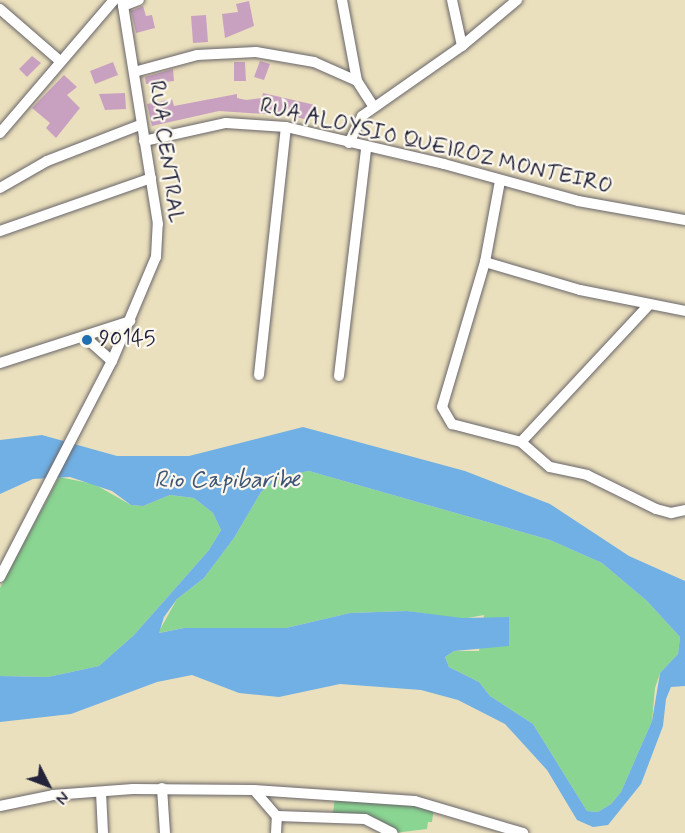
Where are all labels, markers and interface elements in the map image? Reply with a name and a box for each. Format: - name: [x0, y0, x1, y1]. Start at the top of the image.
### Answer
- street label: RUA CENTRAL: [142, 79, 188, 225]
- street label: RUA ALOYSIO QUEIROZ MONTEIRO: [261, 94, 611, 200]
- place label: 90145: [99, 327, 155, 353]
- marker: 90145: [80, 333, 94, 347]
- water label: Rio Capibaribe: [154, 467, 300, 495]
- north arrow: [18, 755, 78, 815]
- text: N: [50, 786, 73, 808]

